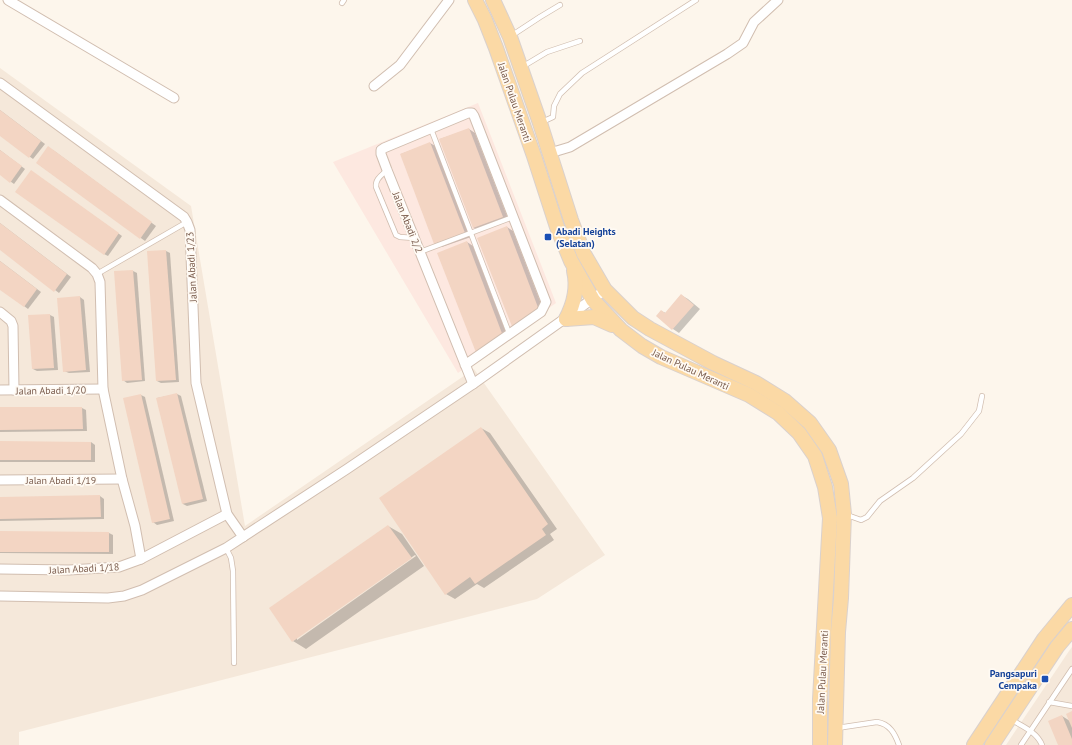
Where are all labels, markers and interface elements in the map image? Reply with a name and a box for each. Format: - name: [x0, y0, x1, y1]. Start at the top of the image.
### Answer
- street label: Jalan Pulau Meranti: [494, 60, 534, 144]
- street label: Jalan Abadi 2/2: [389, 189, 426, 255]
- place label: Abadi Heights (Selatan): [556, 225, 616, 250]
- street label: Jalan Abadi 1/23: [183, 231, 200, 303]
- marker: Abadi Heights (Selatan): [543, 232, 553, 242]
- street label: Jalan Pulau Meranti: [649, 346, 731, 393]
- street label: Jalan Abadi 1/20: [15, 383, 87, 398]
- street label: Jalan Abadi 1/19: [25, 474, 96, 487]
- street label: Jalan Abadi 1/18: [48, 560, 120, 577]
- street label: Jalan Pulau Meranti: [814, 630, 831, 715]
- place label: Pangsapuri Cempaka: [990, 667, 1037, 692]
- marker: Pangsapuri Cempaka: [1040, 674, 1050, 684]

